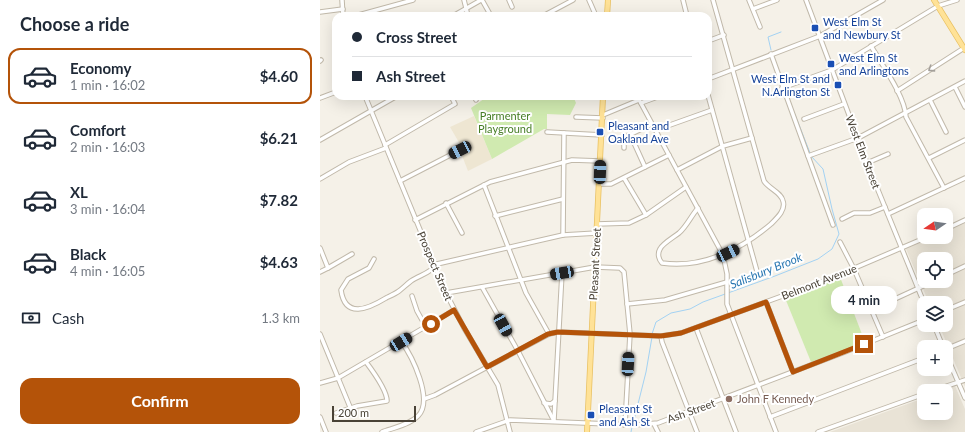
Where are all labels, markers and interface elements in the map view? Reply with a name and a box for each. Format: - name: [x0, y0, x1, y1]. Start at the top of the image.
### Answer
- text: Choose a ride: [20, 13, 129, 35]
- place label: West Elm St and Newbury St: [823, 15, 900, 41]
- marker: West Elm St and Newbury St: [810, 23, 820, 33]
- text: Cross Street: [376, 28, 457, 46]
- place label: West Elm St and Arlingtons: [839, 51, 909, 77]
- icon: car: [22, 58, 58, 94]
- text: Economy: [70, 59, 131, 77]
- marker: West Elm St and Arlingtons: [826, 59, 836, 69]
- one-way arrow: [928, 64, 935, 72]
- text: $4.60: [260, 67, 298, 85]
- text: Ash Street: [376, 67, 446, 85]
- place label: West Elm St and N.Arlington St: [751, 72, 830, 98]
- text: 1 min · 16:02: [70, 77, 145, 93]
- marker: West Elm St and N.Arlington St: [833, 80, 843, 90]
- park label: Parmenter Playground: [478, 109, 532, 135]
- street label: West Elm Street: [843, 113, 884, 191]
- place label: Pleasant and Oakland Ave: [608, 119, 669, 145]
- icon: car: [22, 120, 58, 156]
- text: Comfort: [70, 121, 126, 139]
- marker: Pleasant and Oakland Ave: [595, 127, 605, 137]
- text: $6.21: [260, 129, 298, 147]
- text: 2 min · 16:03: [70, 139, 145, 155]
- car: [447, 139, 473, 161]
- car: [594, 160, 606, 184]
- icon: car: [22, 182, 58, 218]
- text: XL: [70, 183, 88, 201]
- text: $7.82: [260, 191, 298, 209]
- text: 3 min · 16:04: [70, 201, 145, 217]
- north arrow: [917, 208, 953, 244]
- map controls: [917, 208, 953, 420]
- street label: Pleasant Street: [586, 227, 603, 300]
- street label: Prospect Street: [415, 229, 456, 303]
- car: [715, 242, 741, 264]
- icon: car: [22, 244, 58, 280]
- text: Black: [70, 245, 106, 263]
- water label: Salisbury Brook: [727, 249, 804, 292]
- button: locate: [917, 252, 953, 288]
- text: $4.63: [260, 253, 298, 271]
- street label: Belmont Avenue: [779, 261, 858, 302]
- text: 4 min · 16:05: [70, 263, 145, 279]
- car: [549, 265, 575, 281]
- callout: 4 min: [831, 286, 897, 314]
- text: 4 min: [848, 292, 880, 308]
- button: layers: [917, 296, 953, 332]
- icon: cash: [20, 307, 42, 329]
- text: Cash: [52, 309, 84, 327]
- text: 1.3 km: [261, 310, 300, 326]
- car: [492, 312, 514, 338]
- route start: [422, 315, 440, 333]
- car: [388, 331, 414, 353]
- route end: [855, 335, 873, 353]
- button: +: [917, 340, 953, 376]
- car: [621, 352, 635, 376]
- button: Confirm: [20, 378, 300, 424]
- button: −: [917, 384, 953, 420]
- place label: John F Kennedy: [737, 392, 814, 405]
- marker: John F Kennedy: [724, 394, 734, 404]
- street label: Ash Street: [665, 396, 717, 425]
- place label: Pleasant St and Ash St: [599, 402, 652, 428]
- scale bar: [332, 404, 416, 423]
- text: 200 m: [338, 406, 369, 419]
- marker: Pleasant St and Ash St: [586, 410, 596, 420]

